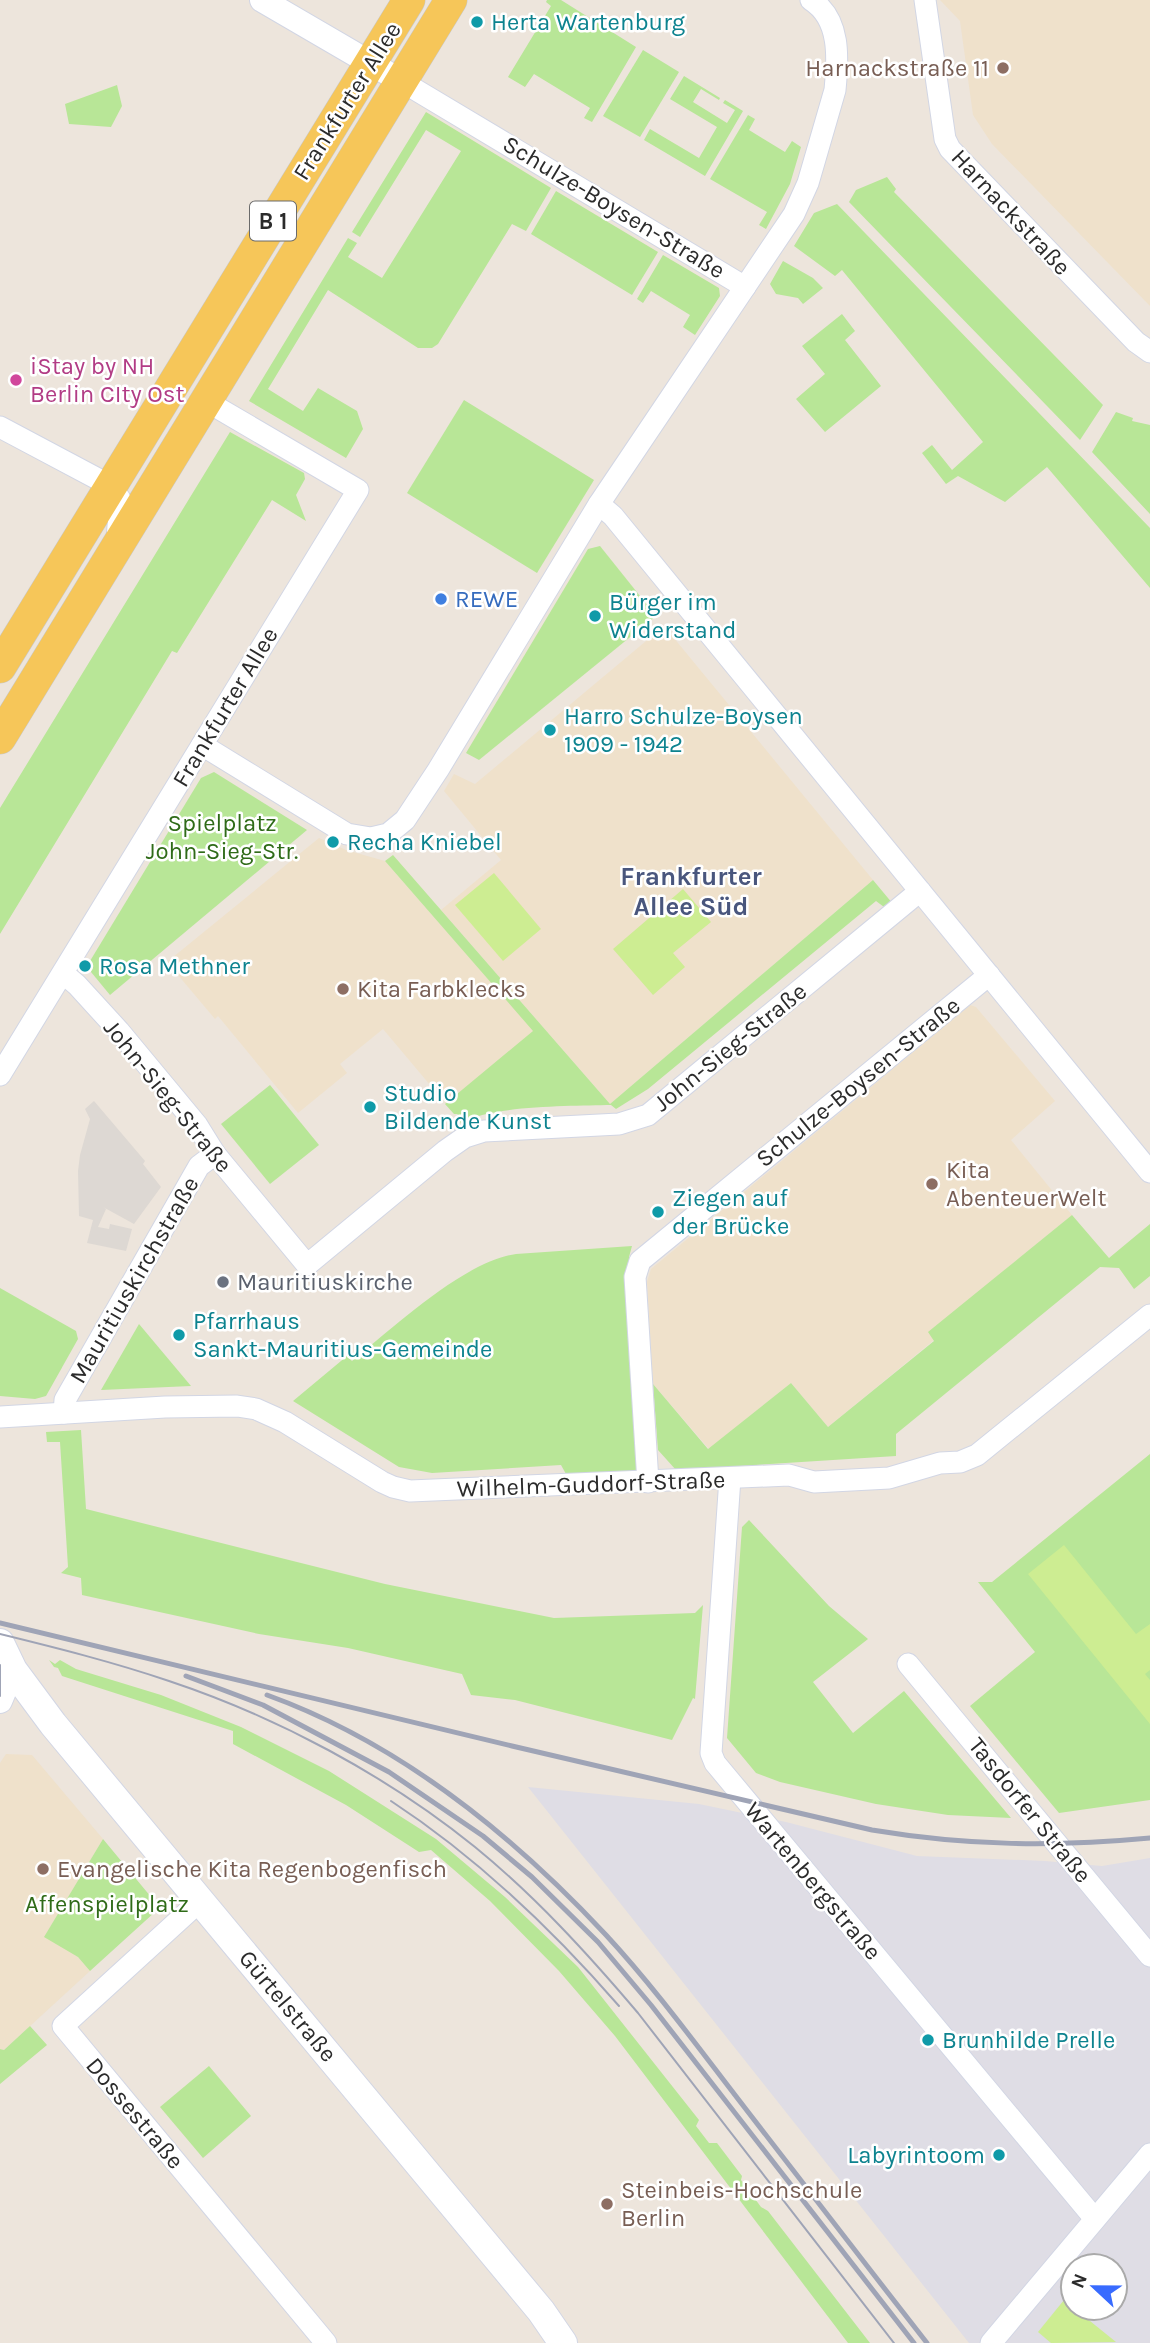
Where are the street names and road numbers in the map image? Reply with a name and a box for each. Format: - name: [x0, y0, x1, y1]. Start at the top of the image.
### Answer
- street label: Frankfurter Allee: [287, 17, 407, 185]
- street label: Schulze-Boysen-Straße: [498, 130, 730, 284]
- street label: Harnackstraße: [945, 143, 1077, 281]
- road number: B 1: [250, 202, 296, 241]
- street label: Frankfurter Allee: [166, 622, 284, 792]
- street label: John-Sieg-Straße: [648, 977, 812, 1117]
- street label: Schulze-Boysen-Straße: [750, 991, 966, 1173]
- street label: John-Sieg-Straße: [98, 1014, 238, 1178]
- street label: Mauritiuskirchstraße: [63, 1172, 205, 1388]
- street label: Wilhelm-Guddorf-Straße: [456, 1465, 726, 1503]
- street label: Tasdorfer Straße: [963, 1732, 1097, 1888]
- street label: Wartenbergstraße: [739, 1796, 887, 1966]
- street label: Gürtelstraße: [233, 1944, 343, 2068]
- street label: Dossestraße: [80, 2051, 190, 2175]

